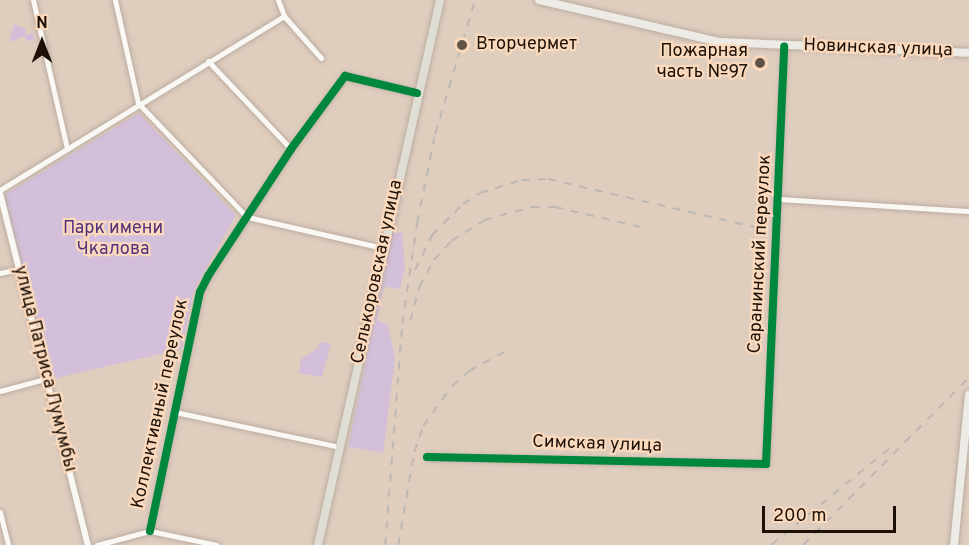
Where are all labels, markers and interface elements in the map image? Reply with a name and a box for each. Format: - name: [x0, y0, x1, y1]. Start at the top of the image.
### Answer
- north arrow: [12, 12, 72, 72]
- text: N: [36, 14, 48, 34]
- place label: Вторчермет: [476, 34, 577, 56]
- marker: Вторчермет: [453, 36, 471, 54]
- street label: Новинская улица: [803, 36, 953, 62]
- place label: Пожарная часть №97: [656, 42, 748, 84]
- marker: Пожарная часть №97: [753, 56, 767, 70]
- street label: Саранинский переулок: [745, 154, 777, 354]
- street label: Селькоровская улица: [348, 178, 408, 366]
- park label: Парк имени Чкалова: [63, 219, 163, 262]
- street label: улица Патриса Лумумбы: [8, 264, 80, 474]
- street label: Коллективный переулок: [128, 297, 194, 511]
- street label: Симская улица: [532, 432, 662, 458]
- scale bar: [765, 494, 898, 532]
- text: 200 m: [773, 505, 826, 528]

